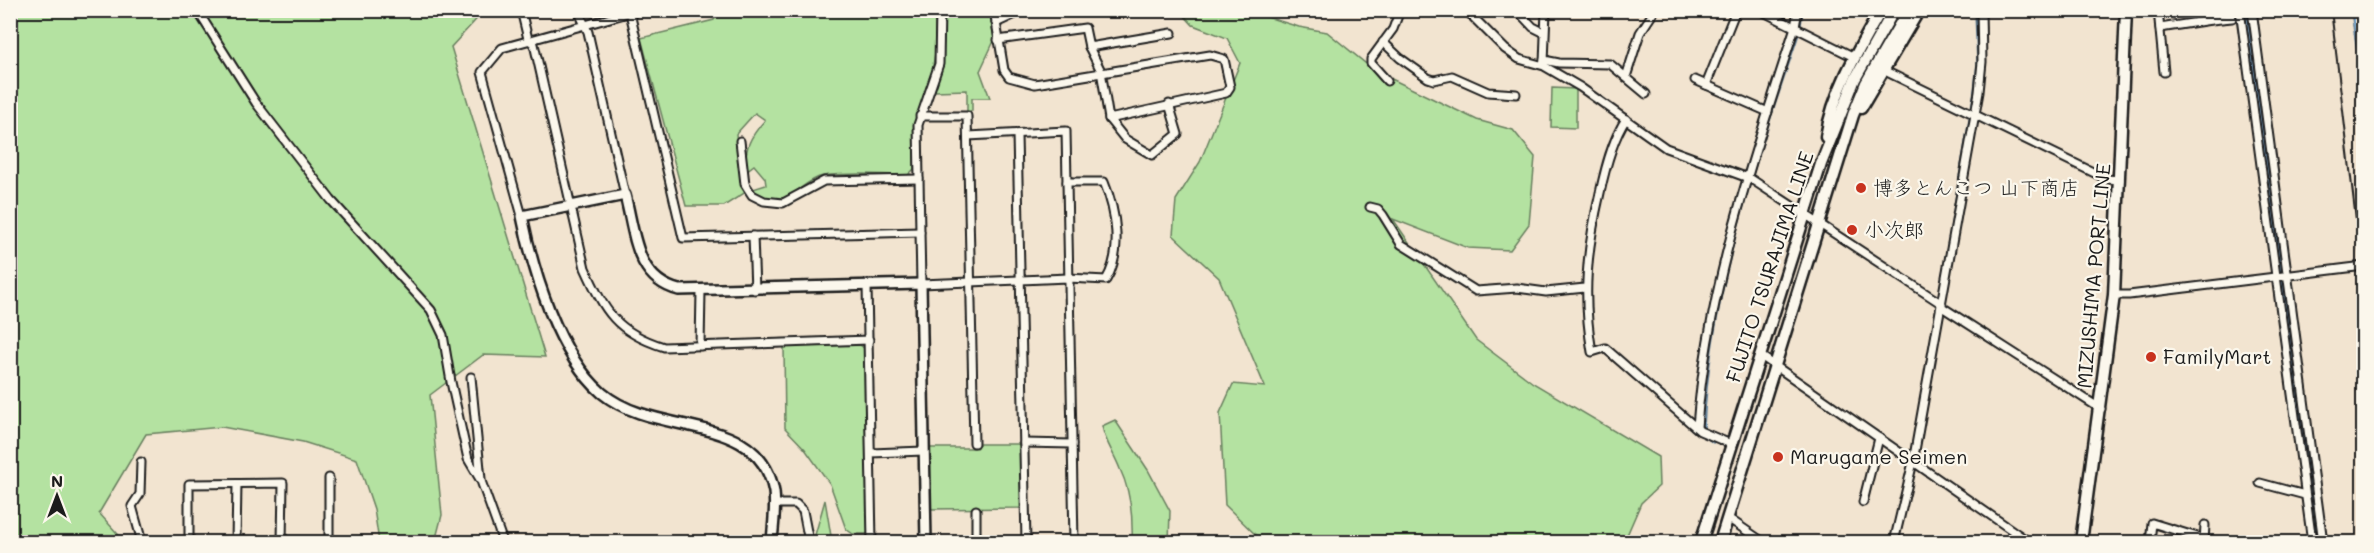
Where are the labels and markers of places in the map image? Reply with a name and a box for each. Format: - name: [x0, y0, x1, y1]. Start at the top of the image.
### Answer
- place label: 博多とんこつ 山下商店: [1873, 174, 2079, 200]
- marker: 博多とんこつ 山下商店: [1854, 181, 1868, 195]
- place label: 小次郎: [1864, 216, 1924, 242]
- marker: 小次郎: [1845, 223, 1859, 237]
- place label: FamilyMart: [2163, 343, 2271, 369]
- marker: FamilyMart: [2144, 350, 2158, 364]
- place label: Marugame Seimen: [1790, 443, 1967, 469]
- marker: Marugame Seimen: [1771, 450, 1785, 464]

